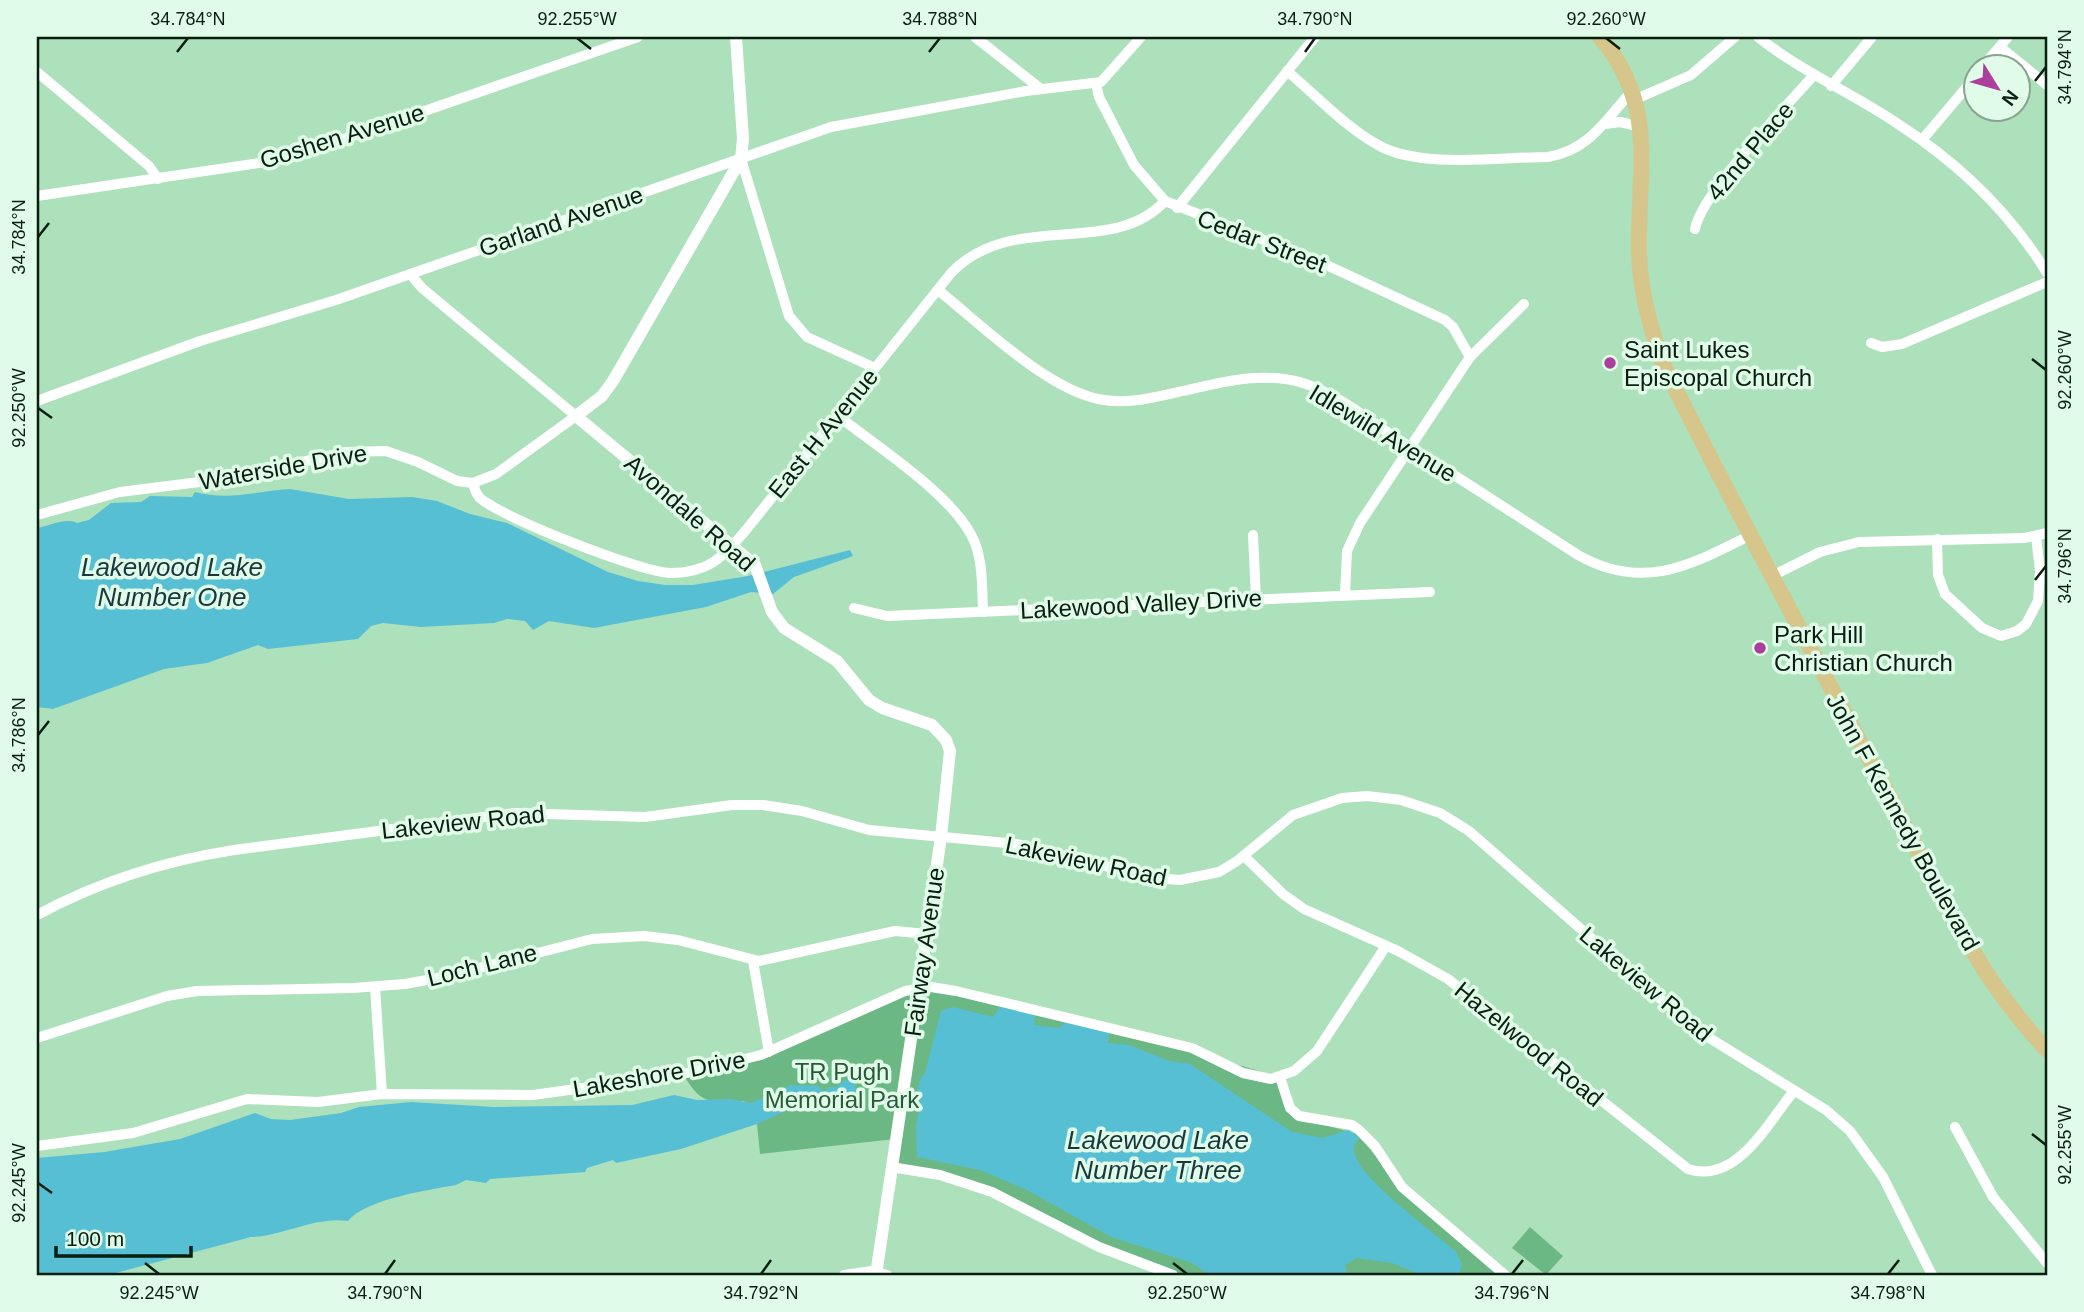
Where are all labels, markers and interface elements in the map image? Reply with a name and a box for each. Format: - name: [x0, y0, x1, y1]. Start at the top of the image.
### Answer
- text: 34.784°N: [150, 9, 226, 29]
- text: 92.255°W: [537, 9, 617, 29]
- text: 34.788°N: [902, 9, 978, 29]
- text: 34.790°N: [1277, 9, 1353, 29]
- text: 92.260°W: [1566, 9, 1646, 29]
- text: 34.794°N: [2055, 29, 2075, 105]
- north arrow: [1962, 52, 2032, 122]
- text: N: [1998, 86, 2023, 110]
- street label: 42nd Place: [1701, 96, 1799, 206]
- street label: Goshen Avenue: [257, 98, 427, 174]
- street label: Garland Avenue: [475, 180, 647, 262]
- text: 34.784°N: [9, 199, 29, 275]
- street label: Cedar Street: [1194, 204, 1331, 278]
- text: 92.260°W: [2055, 330, 2075, 410]
- place label: Saint Lukes Episcopal Church: [1624, 336, 1812, 391]
- marker: Saint Lukes Episcopal Church: [1602, 355, 1618, 371]
- street label: East H Avenue: [763, 363, 883, 503]
- text: 92.250°W: [9, 368, 29, 448]
- street label: Idlewild Avenue: [1305, 379, 1461, 487]
- street label: Waterside Drive: [197, 439, 369, 495]
- street label: Avondale Road: [619, 449, 761, 577]
- text: 34.796°N: [2055, 528, 2075, 604]
- water label: Lakewood Lake Number One: [81, 552, 263, 612]
- street label: Lakewood Valley Drive: [1019, 584, 1263, 624]
- place label: Park Hill Christian Church: [1774, 621, 1953, 676]
- marker: Park Hill Christian Church: [1752, 640, 1768, 656]
- street label: John F Kennedy Boulevard: [1821, 689, 1985, 955]
- text: 34.786°N: [9, 697, 29, 773]
- street label: Lakeview Road: [380, 800, 546, 844]
- street label: Lakeview Road: [1003, 831, 1169, 891]
- street label: Fairway Avenue: [899, 866, 949, 1038]
- street label: Lakeview Road: [1574, 921, 1718, 1047]
- street label: Loch Lane: [424, 938, 540, 992]
- street label: Hazelwood Road: [1449, 976, 1609, 1112]
- street label: Lakeshore Drive: [571, 1046, 747, 1102]
- park label: TR Pugh Memorial Park: [765, 1058, 920, 1113]
- text: 92.255°W: [2055, 1105, 2075, 1185]
- water label: Lakewood Lake Number Three: [1067, 1125, 1249, 1185]
- text: 92.245°W: [9, 1143, 29, 1223]
- scale bar: [56, 1214, 191, 1258]
- text: 100 m: [66, 1227, 124, 1250]
- text: 92.245°W: [119, 1283, 199, 1303]
- text: 34.790°N: [347, 1283, 423, 1303]
- text: 34.792°N: [723, 1283, 799, 1303]
- text: 92.250°W: [1147, 1283, 1227, 1303]
- text: 34.796°N: [1474, 1283, 1550, 1303]
- text: 34.798°N: [1850, 1283, 1926, 1303]

